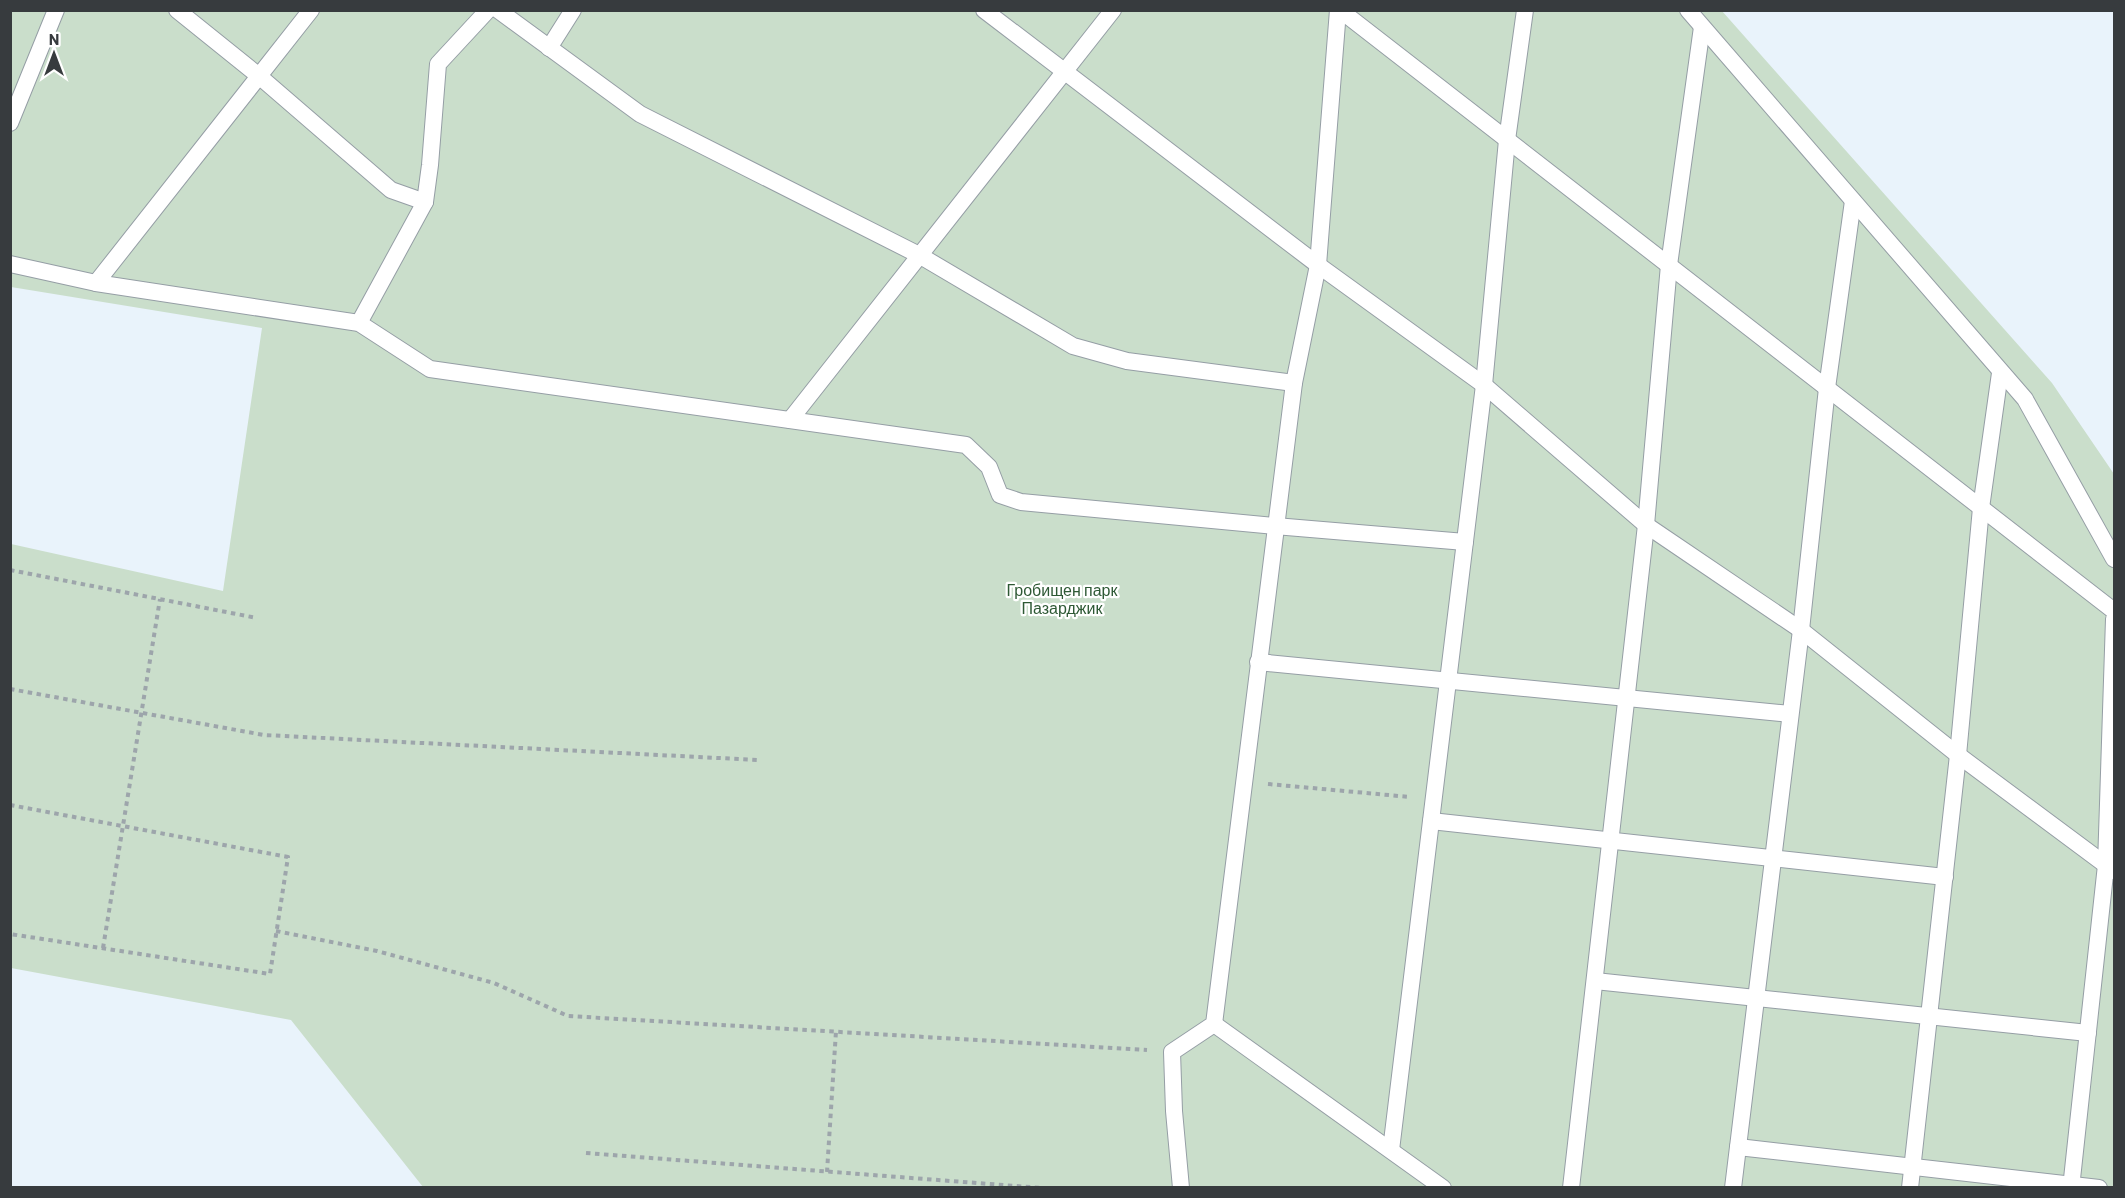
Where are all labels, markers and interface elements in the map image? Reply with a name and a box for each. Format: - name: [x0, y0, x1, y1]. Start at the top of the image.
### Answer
- north arrow: [24, 24, 84, 84]
- text: N: [49, 29, 59, 48]
- park label: Гробищен парк Пазарджик: [1006, 580, 1119, 617]

